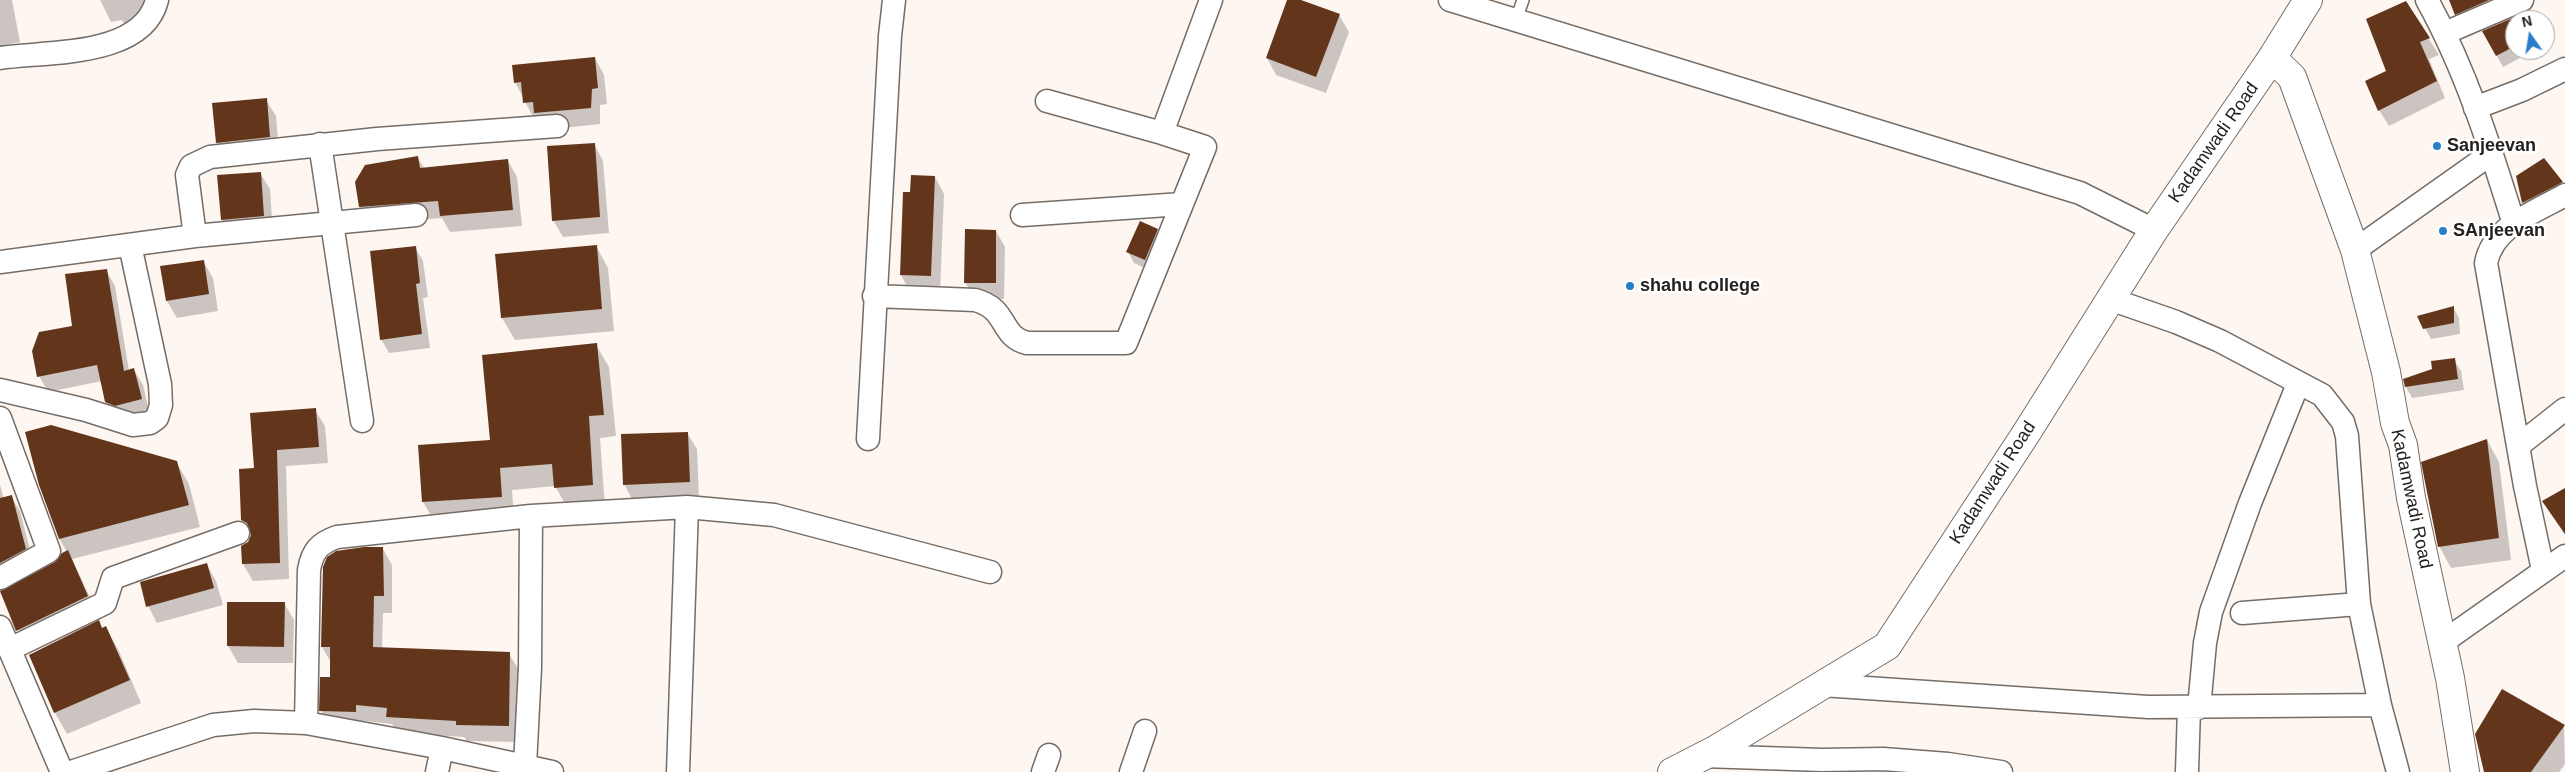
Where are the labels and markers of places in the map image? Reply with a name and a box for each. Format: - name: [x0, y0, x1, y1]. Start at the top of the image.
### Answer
- place label: Sanjeevan: [2447, 135, 2536, 157]
- marker: Sanjeevan: [2431, 140, 2443, 152]
- place label: SAnjeevan: [2453, 220, 2545, 242]
- marker: SAnjeevan: [2437, 225, 2449, 237]
- place label: shahu college: [1640, 275, 1760, 297]
- marker: shahu college: [1624, 280, 1636, 292]

